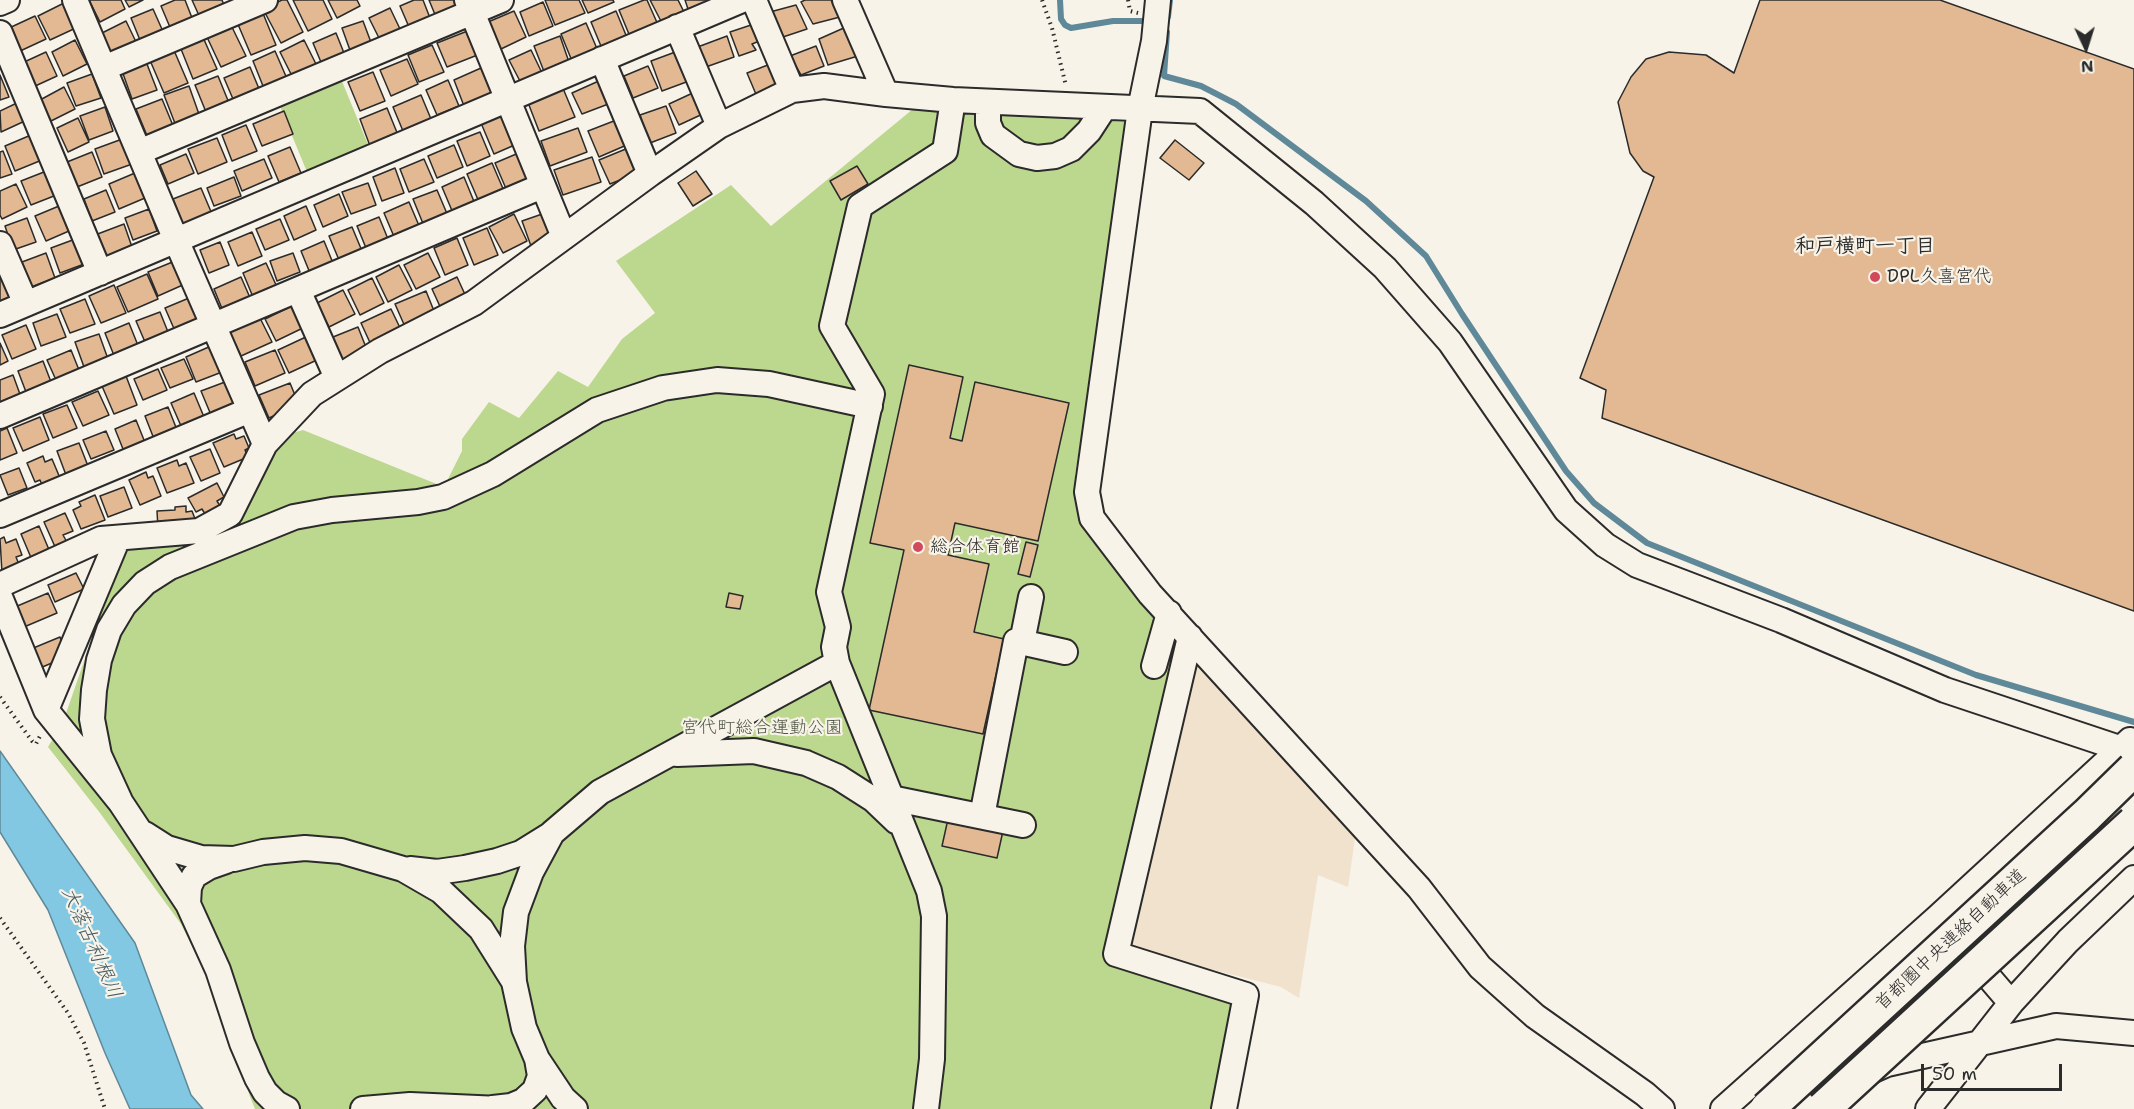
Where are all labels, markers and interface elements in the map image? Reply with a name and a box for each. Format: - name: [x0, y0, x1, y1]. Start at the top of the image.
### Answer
- north arrow: [2056, 18, 2116, 78]
- text: N: [2080, 56, 2094, 77]
- district label: 和戸横町一丁目: [1795, 235, 1935, 259]
- place label: DPL久喜宮代: [1887, 266, 1991, 288]
- marker: DPL久喜宮代: [1868, 270, 1882, 284]
- place label: 総合体育館: [930, 536, 1020, 558]
- marker: 総合体育館: [911, 540, 925, 554]
- park label: 宮代町総合運動公園: [681, 717, 843, 739]
- street label: 首都圏中央連絡自動車道: [1871, 865, 2031, 1015]
- water label: 大落古利根川: [56, 883, 126, 1003]
- scale bar: [1924, 1052, 2065, 1090]
- text: 50 m: [1932, 1062, 1977, 1086]

